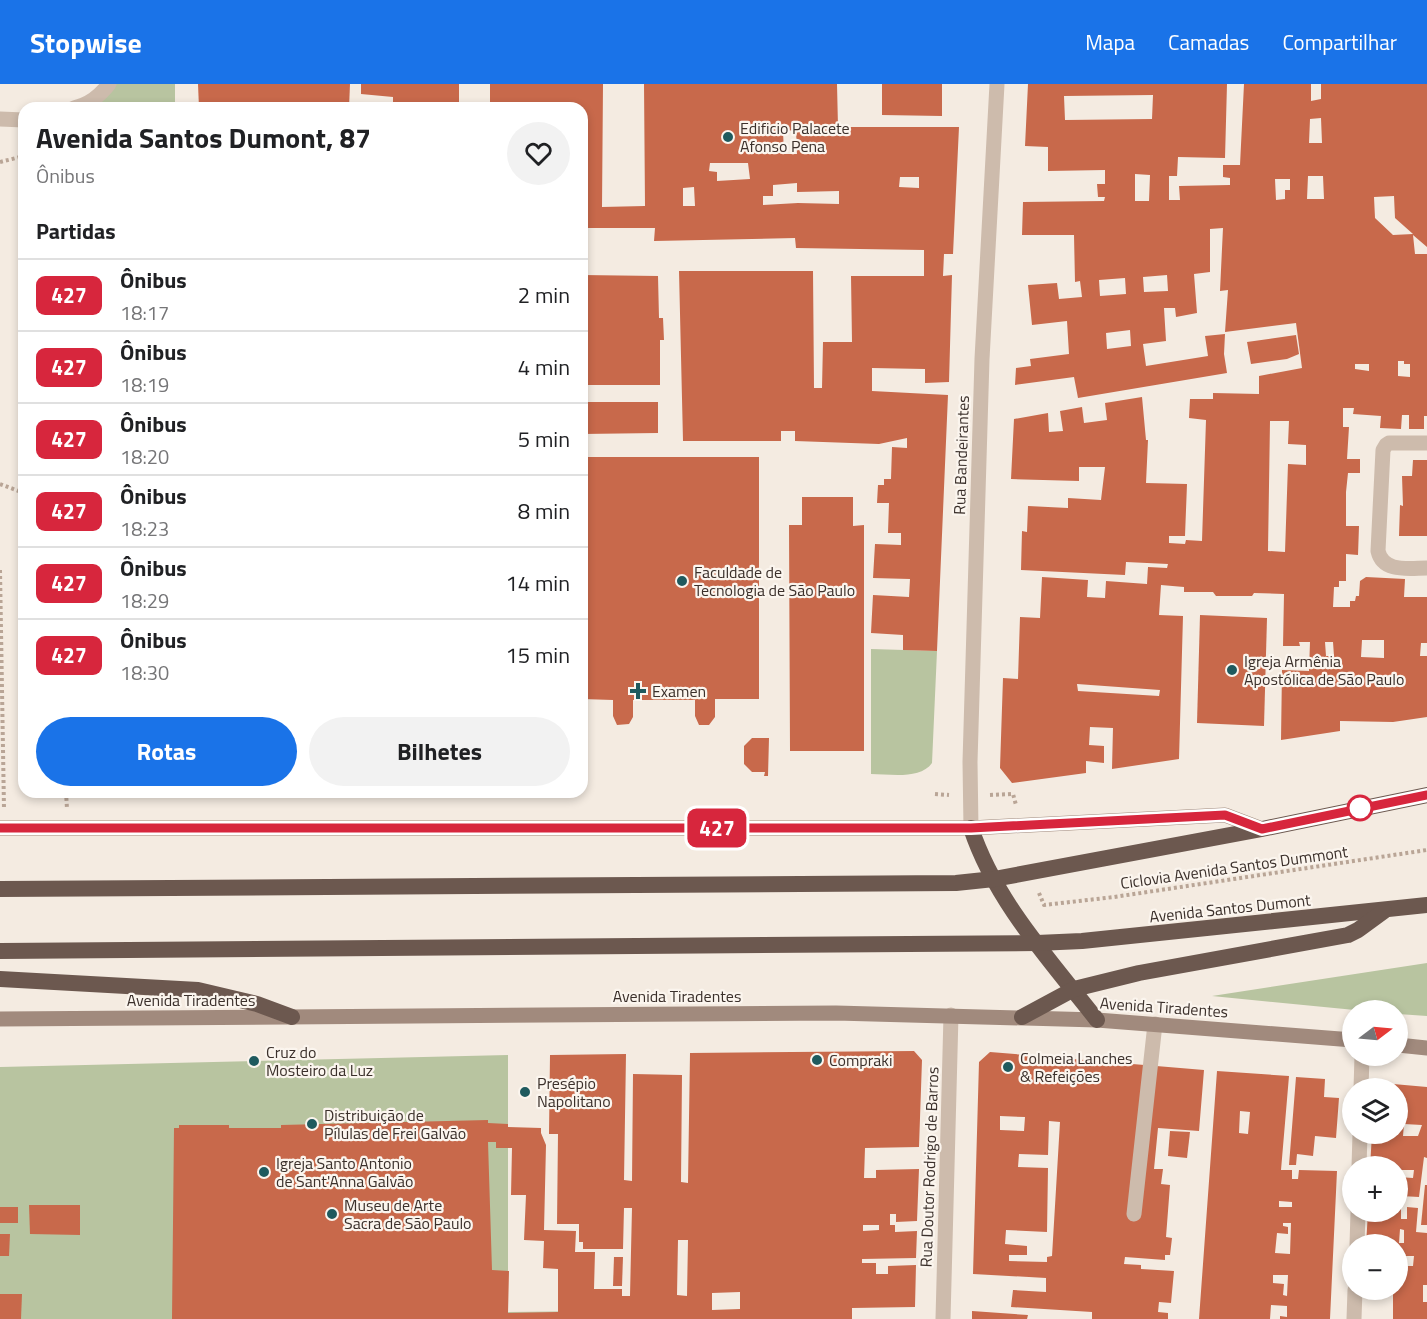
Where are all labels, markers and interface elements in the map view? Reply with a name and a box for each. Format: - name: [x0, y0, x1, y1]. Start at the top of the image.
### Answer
- text: Stopwise: [30, 21, 142, 64]
- text: Mapa: [1085, 26, 1135, 58]
- text: Camadas: [1168, 26, 1249, 58]
- text: Compartilhar: [1282, 26, 1397, 58]
- text: Avenida Santos Dumont, 87: [36, 116, 371, 159]
- place label: Edificio Palacete Afonso Pena: [740, 116, 850, 158]
- button: heart: [507, 122, 570, 185]
- marker: Edificio Palacete Afonso Pena: [721, 130, 735, 144]
- text: Ônibus: [36, 160, 95, 191]
- text: Partidas: [36, 214, 116, 248]
- text: Ônibus: [120, 263, 187, 297]
- text: 2 min: [518, 278, 570, 312]
- text: 427: [51, 279, 87, 311]
- text: 18:17: [120, 297, 169, 328]
- text: Ônibus: [120, 335, 187, 369]
- text: 4 min: [518, 350, 570, 384]
- text: 427: [51, 351, 87, 383]
- text: 18:19: [120, 369, 169, 400]
- street label: Rua Bandeirantes: [947, 395, 975, 515]
- text: Ônibus: [120, 407, 187, 441]
- text: 5 min: [518, 422, 570, 456]
- text: 427: [51, 423, 87, 455]
- text: 18:20: [120, 441, 169, 472]
- text: Ônibus: [120, 479, 187, 513]
- text: 8 min: [518, 494, 570, 528]
- text: 427: [51, 495, 87, 527]
- text: 18:23: [120, 513, 169, 544]
- text: Ônibus: [120, 551, 187, 585]
- place label: Faculdade de Tecnologia de São Paulo: [694, 560, 855, 602]
- text: 14 min: [505, 566, 570, 600]
- text: 427: [51, 567, 87, 599]
- marker: Faculdade de Tecnologia de São Paulo: [675, 574, 689, 588]
- text: 18:29: [120, 585, 169, 616]
- text: Ônibus: [120, 623, 187, 657]
- text: 15 min: [505, 638, 570, 672]
- text: 427: [51, 639, 87, 671]
- place label: Igreja Armênia Apostólica de São Paulo: [1244, 649, 1404, 691]
- text: 18:30: [120, 657, 169, 688]
- marker: Igreja Armênia Apostólica de São Paulo: [1225, 663, 1239, 677]
- place label: Examen: [652, 679, 706, 703]
- marker: Examen: [629, 682, 647, 700]
- button: Rotas: [36, 717, 297, 786]
- button: Bilhetes: [309, 717, 570, 786]
- unlabelled marker: [1347, 795, 1373, 821]
- line badge: 427: [682, 808, 752, 848]
- text: 427: [699, 812, 735, 844]
- street label: Ciclovia Avenida Santos Dummont: [1119, 839, 1350, 895]
- street label: Avenida Santos Dumont: [1148, 888, 1312, 928]
- street label: Avenida Tiradentes: [613, 984, 741, 1008]
- street label: Avenida Tiradentes: [127, 988, 255, 1012]
- street label: Avenida Tiradentes: [1099, 991, 1229, 1023]
- north arrow: [1342, 1000, 1408, 1066]
- map controls: [1342, 1000, 1408, 1300]
- place label: Cruz do Mosteiro da Luz: [266, 1040, 373, 1082]
- place label: Colmeia Lanches & Refeições: [1020, 1046, 1133, 1088]
- place label: Compraki: [829, 1048, 893, 1072]
- marker: Compraki: [810, 1053, 824, 1067]
- marker: Cruz do Mosteiro da Luz: [247, 1054, 261, 1068]
- marker: Colmeia Lanches & Refeições: [1001, 1060, 1015, 1074]
- street label: Rua Doutor Rodrigo de Barros: [914, 1066, 944, 1268]
- place label: Presépio Napolitano: [537, 1071, 611, 1113]
- button: layers: [1342, 1078, 1408, 1144]
- marker: Presépio Napolitano: [518, 1085, 532, 1099]
- place label: Distribuição de Pílulas de Frei Galvão: [324, 1103, 466, 1145]
- marker: Distribuição de Pílulas de Frei Galvão: [305, 1117, 319, 1131]
- place label: Igreja Santo Antonio de Sant'Anna Galvão: [276, 1151, 413, 1193]
- button: +: [1342, 1156, 1408, 1222]
- marker: Igreja Santo Antonio de Sant'Anna Galvão: [257, 1165, 271, 1179]
- place label: Museu de Arte Sacra de São Paulo: [344, 1193, 472, 1235]
- marker: Museu de Arte Sacra de São Paulo: [325, 1207, 339, 1221]
- button: −: [1342, 1234, 1408, 1300]

